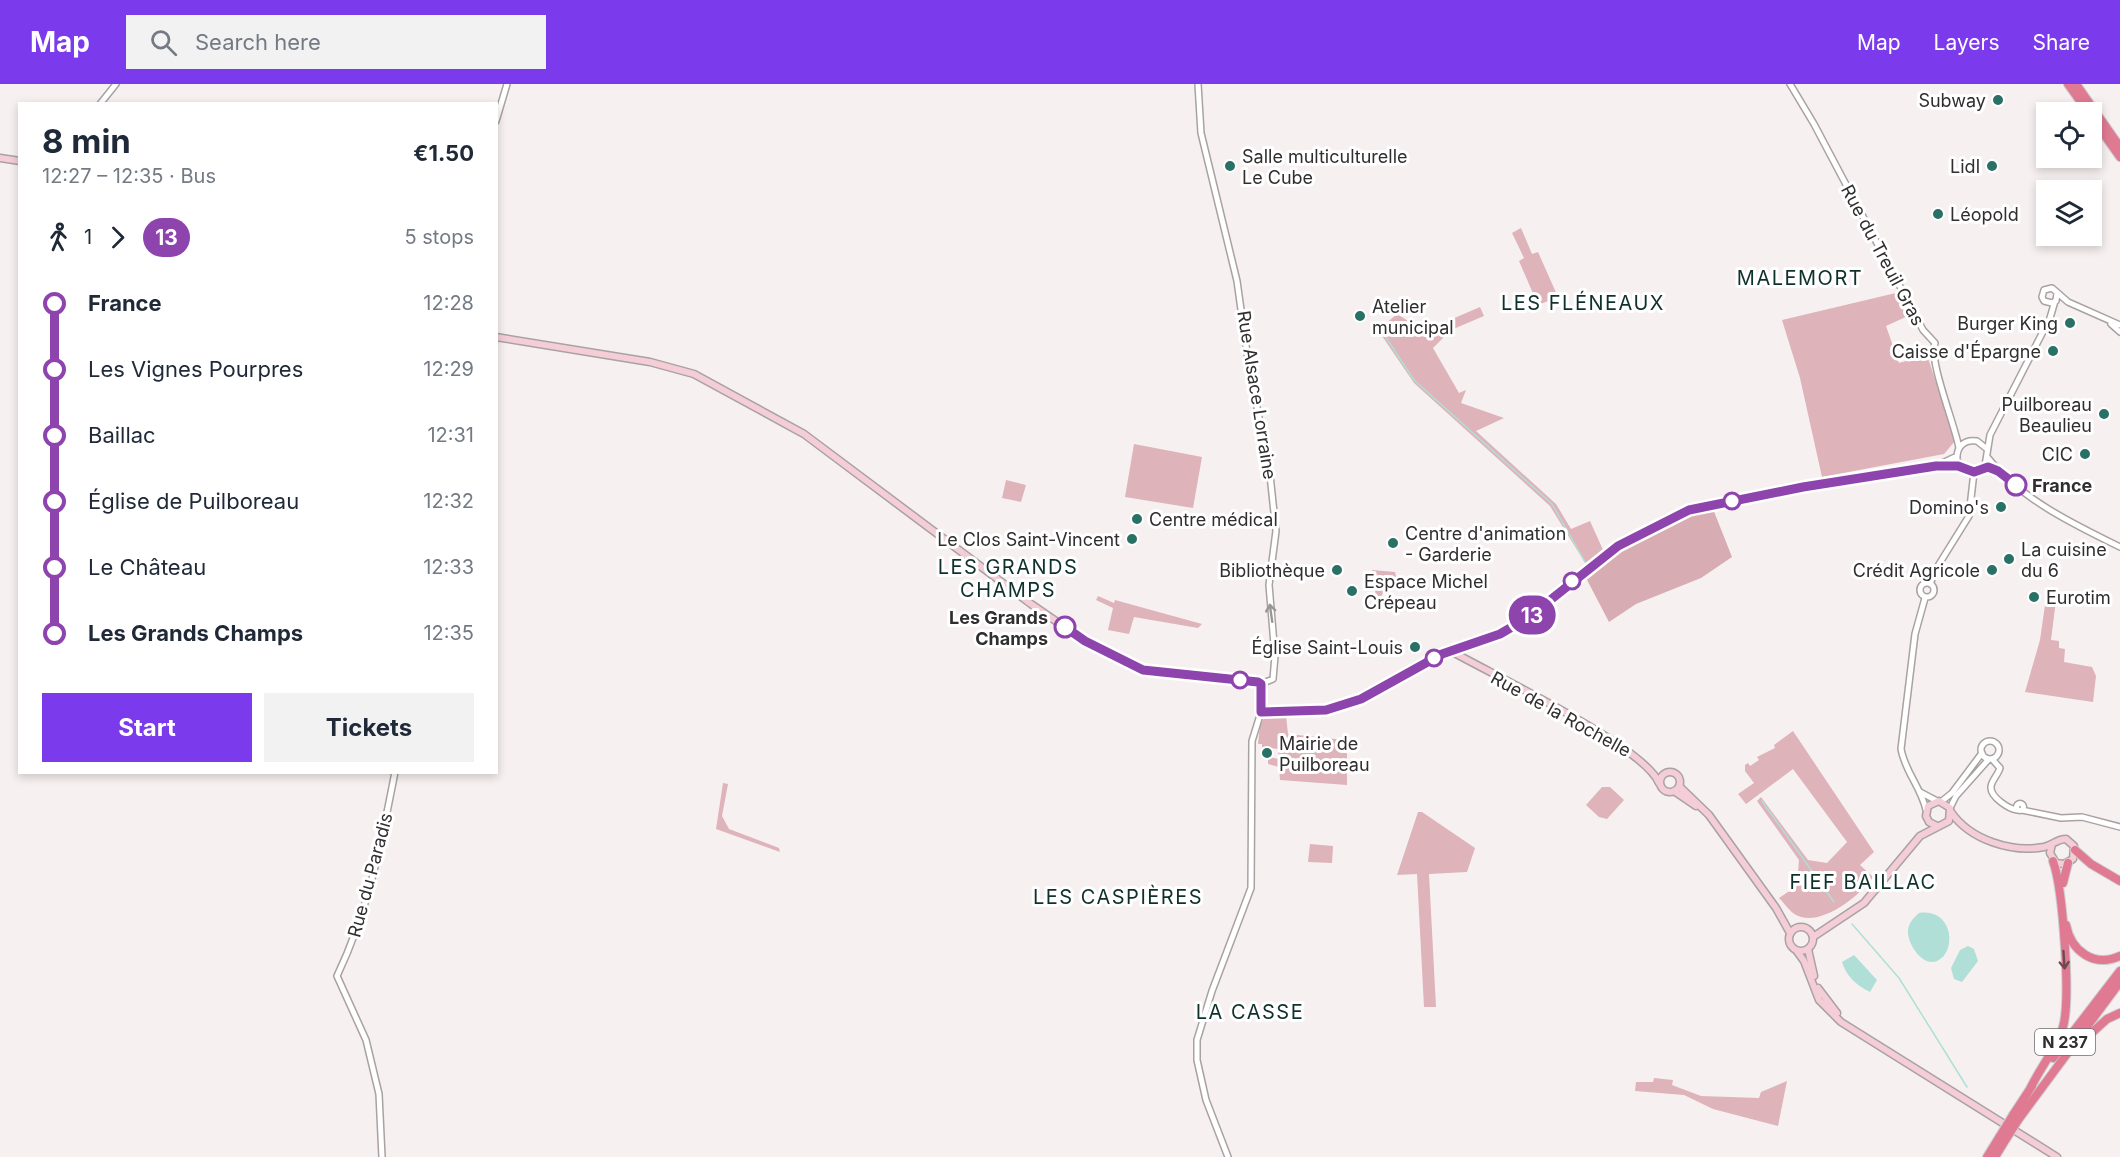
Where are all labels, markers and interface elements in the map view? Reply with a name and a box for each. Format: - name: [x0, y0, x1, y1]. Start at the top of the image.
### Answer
- search box: [126, 15, 546, 69]
- text: Map: [30, 25, 90, 59]
- icon: search: [147, 26, 180, 59]
- text: Search here: [195, 29, 321, 55]
- text: Map: [1857, 30, 1901, 55]
- text: Layers: [1934, 30, 2000, 55]
- text: Share: [2033, 30, 2090, 55]
- place label: Subway: [1918, 90, 1986, 111]
- marker: Subway: [1991, 93, 2005, 107]
- map controls: [2036, 102, 2102, 246]
- button: locate: [2036, 102, 2102, 168]
- text: 8 min: [42, 121, 131, 161]
- text: €1.50: [413, 140, 474, 166]
- place label: Salle multiculturelle Le Cube: [1242, 146, 1407, 188]
- place label: Lidl: [1950, 156, 1980, 177]
- marker: Salle multiculturelle Le Cube: [1223, 159, 1237, 173]
- marker: Lidl: [1985, 159, 1999, 173]
- text: 12:27 – 12:35 · Bus: [42, 164, 216, 188]
- button: layers: [2036, 180, 2102, 246]
- street label: Rue du Treuil Gras: [1837, 181, 1929, 329]
- place label: Léopold: [1950, 204, 2019, 225]
- marker: Léopold: [1931, 207, 1945, 221]
- icon: walk: [42, 221, 75, 254]
- icon: forward: [101, 221, 134, 254]
- text: 1: [84, 225, 92, 249]
- text: 13: [155, 225, 178, 250]
- text: 5 stops: [405, 225, 474, 249]
- district label: MALEMORT: [1737, 266, 1863, 290]
- text: France: [88, 290, 162, 316]
- district label: LES FLÉNEAUX: [1501, 290, 1665, 315]
- text: 12:28: [423, 291, 474, 315]
- place label: Atelier municipal: [1372, 296, 1454, 338]
- street label: Rue Alsace Lorraine: [1233, 309, 1281, 481]
- marker: Atelier municipal: [1353, 309, 1367, 323]
- place label: Burger King: [1957, 313, 2058, 334]
- marker: Burger King: [2063, 316, 2077, 330]
- place label: Caisse d'Épargne: [1892, 340, 2041, 362]
- marker: Caisse d'Épargne: [2046, 344, 2060, 358]
- text: Les Vignes Pourpres: [88, 356, 303, 382]
- text: 12:29: [423, 357, 474, 381]
- place label: Puilboreau Beaulieu: [2001, 394, 2092, 436]
- marker: Puilboreau Beaulieu: [2097, 407, 2111, 421]
- text: Baillac: [88, 422, 156, 448]
- text: 12:31: [427, 423, 474, 447]
- place label: CIC: [2042, 444, 2073, 465]
- marker: CIC: [2078, 447, 2092, 461]
- marker: France: [2005, 474, 2027, 496]
- place label: France: [2032, 475, 2093, 496]
- text: Église de Puilboreau: [88, 488, 299, 514]
- text: 12:32: [423, 489, 474, 513]
- unlabelled marker: [1723, 492, 1741, 510]
- place label: Domino's: [1909, 497, 1989, 518]
- marker: Domino's: [1994, 500, 2008, 514]
- place label: Centre médical: [1149, 509, 1278, 530]
- marker: Centre médical: [1130, 512, 1144, 526]
- place label: Centre d'animation - Garderie: [1405, 523, 1566, 565]
- place label: Le Clos Saint-Vincent: [937, 529, 1120, 550]
- marker: Le Clos Saint-Vincent: [1125, 532, 1139, 546]
- marker: Centre d'animation - Garderie: [1386, 536, 1400, 550]
- place label: La cuisine du 6: [2021, 539, 2107, 581]
- marker: La cuisine du 6: [2002, 552, 2016, 566]
- text: Le Château: [88, 554, 206, 580]
- text: 12:33: [423, 555, 474, 579]
- district label: LES GRANDS CHAMPS: [938, 555, 1078, 602]
- place label: Bibliothèque: [1219, 560, 1325, 581]
- place label: Crédit Agricole: [1853, 560, 1980, 581]
- marker: Bibliothèque: [1330, 563, 1344, 577]
- marker: Crédit Agricole: [1985, 563, 1999, 577]
- place label: Espace Michel Crépeau: [1364, 571, 1488, 613]
- unlabelled marker: [1563, 572, 1581, 590]
- marker: Espace Michel Crépeau: [1345, 584, 1359, 598]
- place label: Eurotim: [2046, 587, 2111, 608]
- marker: Eurotim: [2027, 590, 2041, 604]
- line badge: 13: [1505, 596, 1559, 634]
- text: 13: [1521, 603, 1543, 628]
- one-way arrow: [1265, 604, 1276, 624]
- place label: Les Grands Champs: [949, 607, 1048, 649]
- marker: Les Grands Champs: [1054, 616, 1076, 638]
- text: Les Grands Champs: [88, 620, 303, 646]
- text: 12:35: [423, 621, 474, 645]
- place label: Église Saint-Louis: [1251, 636, 1403, 658]
- marker: Église Saint-Louis: [1408, 640, 1422, 654]
- unlabelled marker: [1425, 649, 1443, 667]
- street label: Rue de la Rochelle: [1487, 667, 1635, 761]
- unlabelled marker: [1231, 671, 1249, 689]
- button: Start: [42, 693, 252, 762]
- button: Tickets: [264, 693, 474, 762]
- place label: Mairie de Puilboreau: [1279, 733, 1370, 775]
- marker: Mairie de Puilboreau: [1260, 746, 1274, 760]
- street label: Rue du Paradis: [343, 811, 397, 939]
- district label: FIEF BAILLAC: [1789, 870, 1937, 894]
- district label: LES CASPIÈRES: [1033, 884, 1203, 909]
- one-way arrow: [2059, 950, 2070, 970]
- district label: LA CASSE: [1196, 1000, 1304, 1024]
- road number: N 237: [2035, 1029, 2095, 1055]

